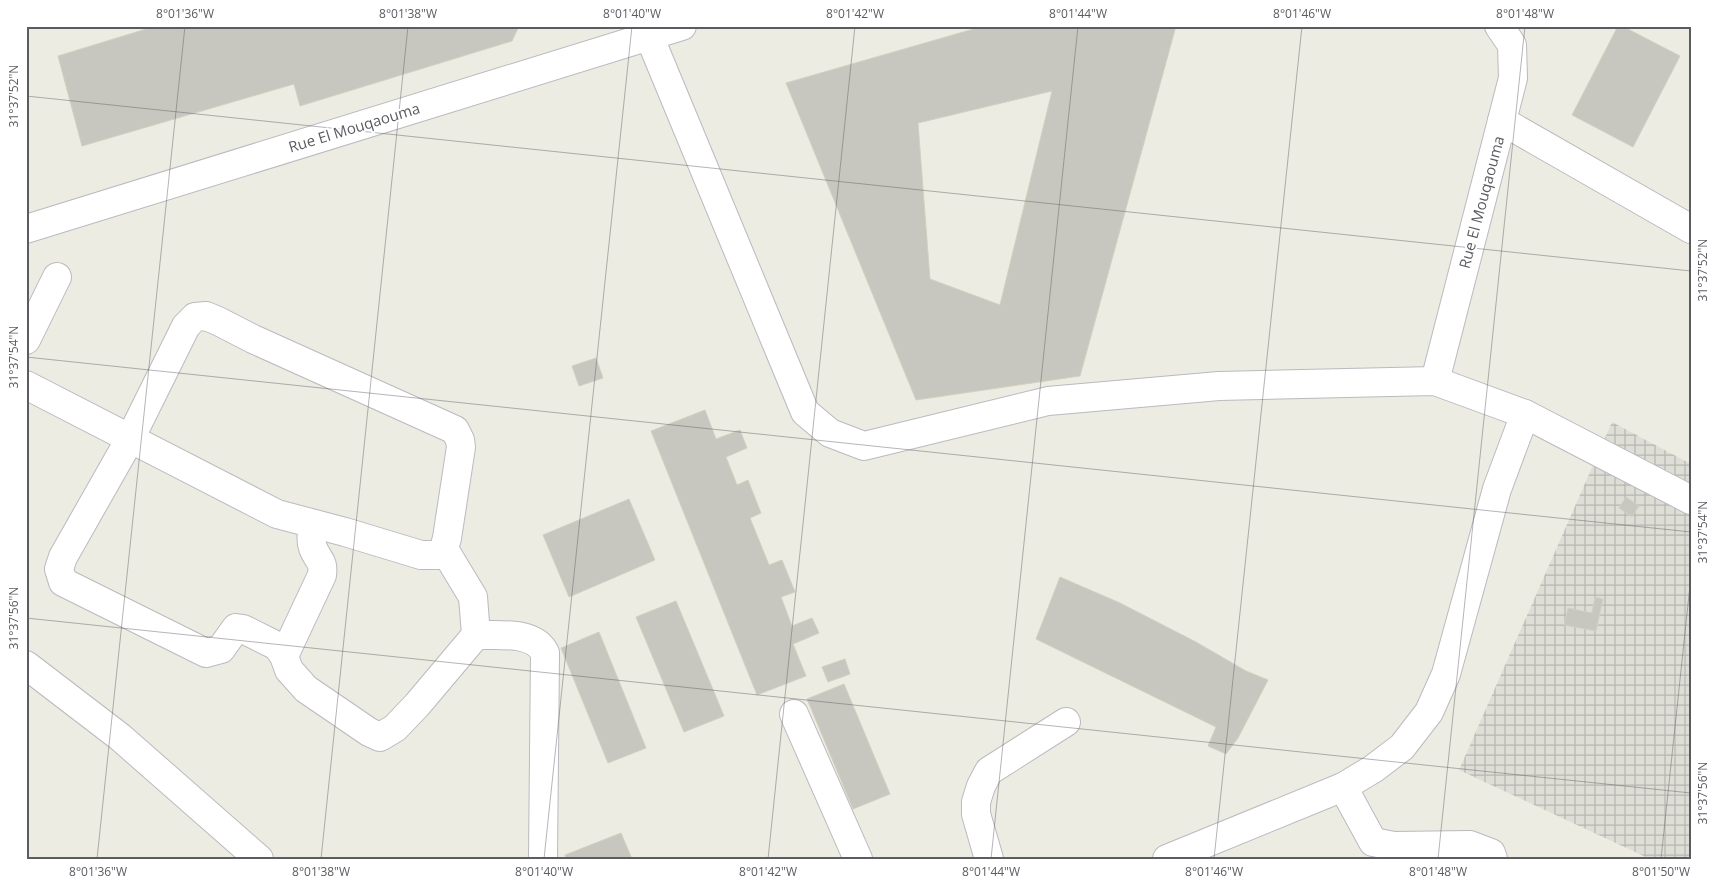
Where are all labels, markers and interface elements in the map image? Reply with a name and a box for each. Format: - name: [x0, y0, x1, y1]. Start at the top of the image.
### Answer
- text: 8°01'36"W: [156, 5, 214, 22]
- text: 8°01'38"W: [379, 5, 437, 22]
- text: 8°01'40"W: [603, 5, 661, 22]
- text: 8°01'42"W: [826, 5, 884, 22]
- text: 8°01'44"W: [1049, 5, 1107, 22]
- text: 8°01'46"W: [1273, 5, 1331, 22]
- text: 8°01'48"W: [1496, 5, 1554, 22]
- text: 31°37'52"N: [5, 65, 22, 127]
- street label: Rue El Mouqaouma: [286, 97, 422, 157]
- street label: Rue El Mouqaouma: [1454, 134, 1508, 270]
- text: 31°37'52"N: [1694, 239, 1711, 301]
- text: 31°37'54"N: [5, 326, 22, 388]
- text: 31°37'54"N: [1694, 501, 1711, 563]
- text: 31°37'56"N: [5, 587, 22, 649]
- text: 31°37'56"N: [1694, 762, 1711, 824]
- text: 8°01'36"W: [69, 863, 127, 880]
- text: 8°01'38"W: [292, 863, 350, 880]
- text: 8°01'40"W: [515, 863, 573, 880]
- text: 8°01'42"W: [739, 863, 797, 880]
- text: 8°01'44"W: [962, 863, 1020, 880]
- text: 8°01'46"W: [1185, 863, 1243, 880]
- text: 8°01'48"W: [1409, 863, 1467, 880]
- text: 8°01'50"W: [1632, 863, 1690, 880]

